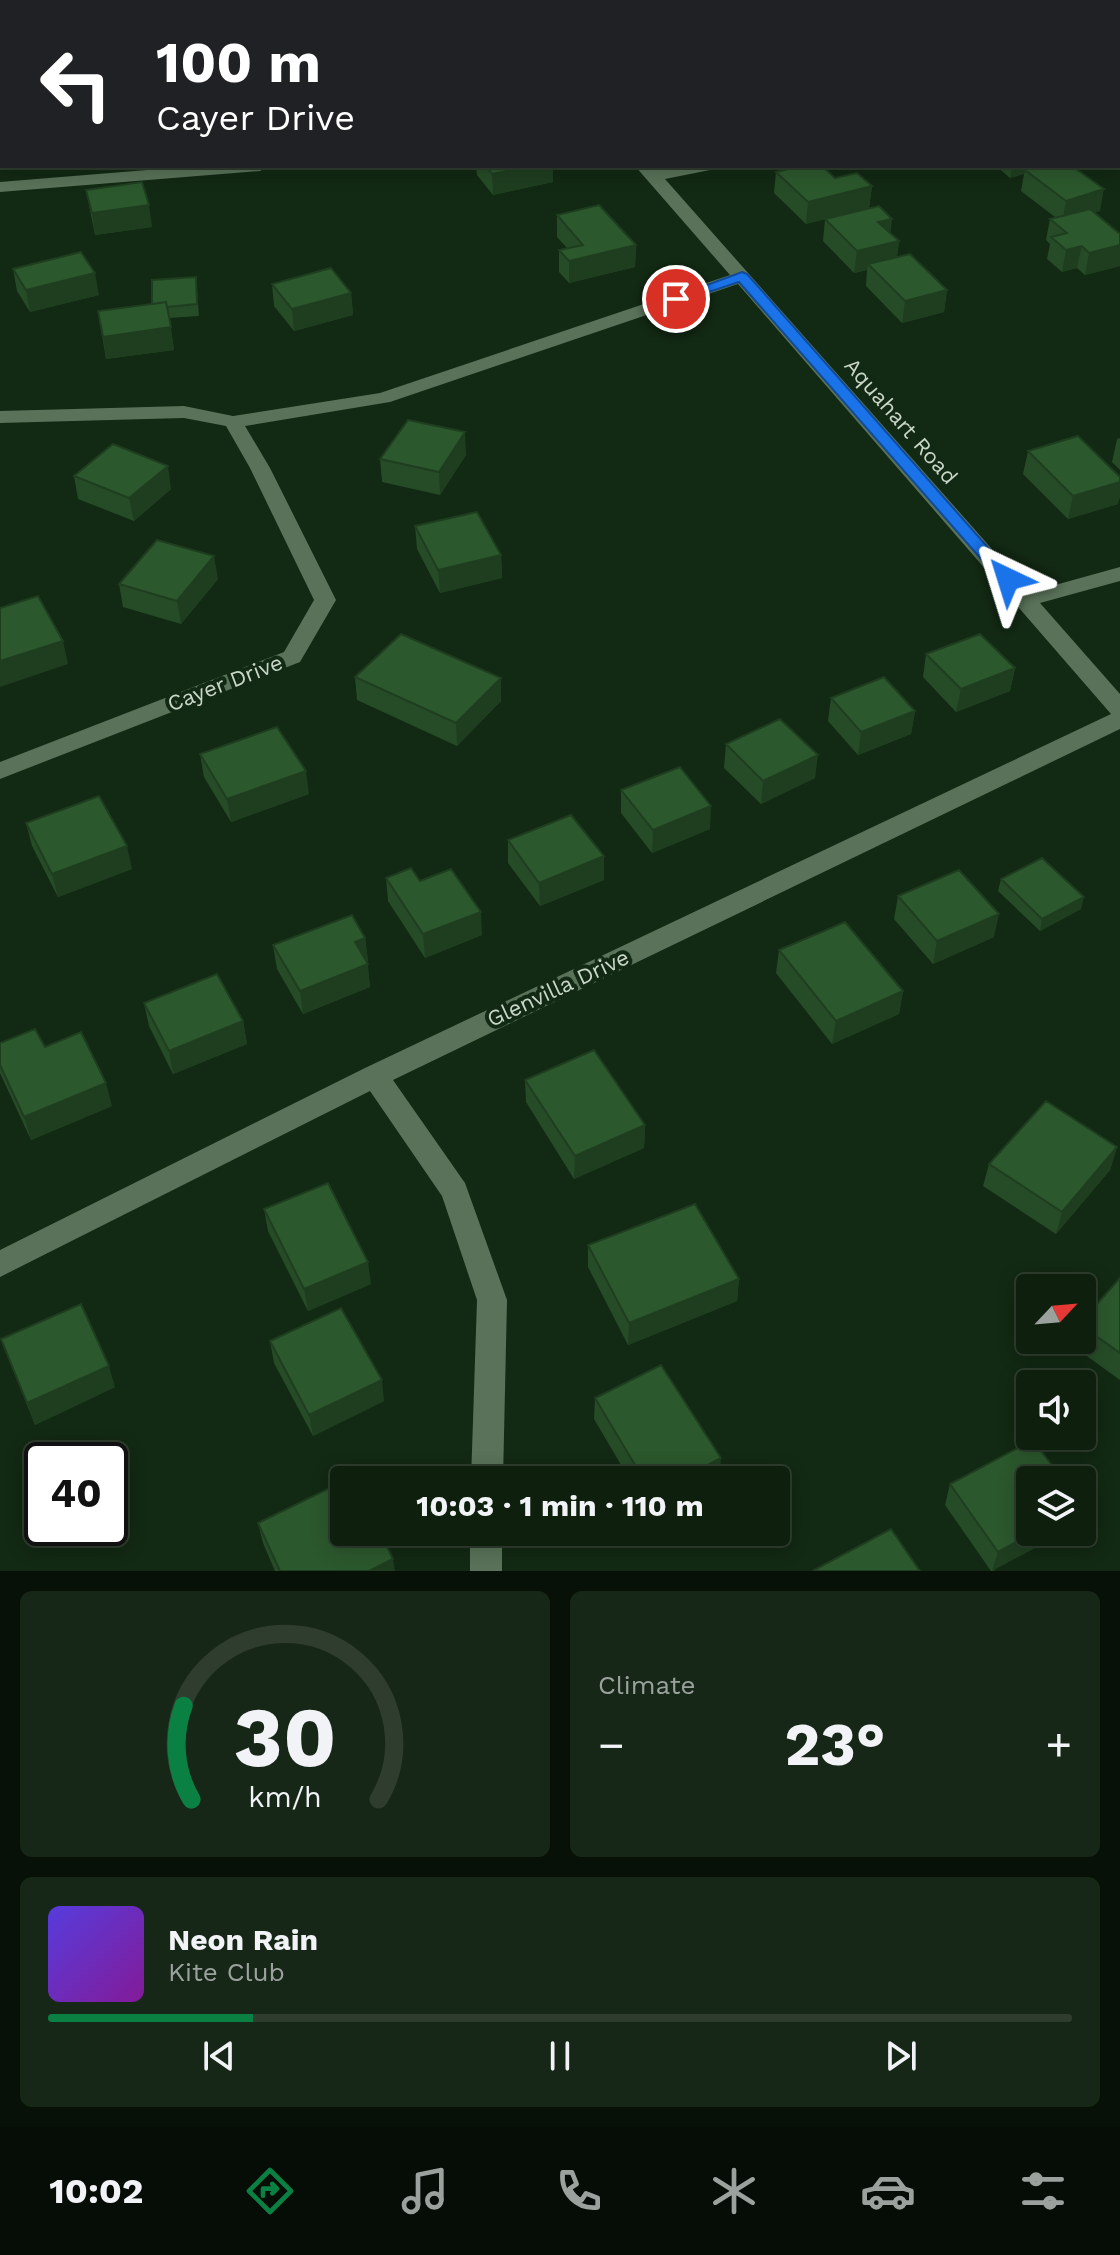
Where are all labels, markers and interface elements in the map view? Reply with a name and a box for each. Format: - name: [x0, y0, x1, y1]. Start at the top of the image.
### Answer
- text: 100 m: [156, 30, 321, 96]
- icon: left: [24, 32, 128, 136]
- text: Cayer Drive: [156, 97, 355, 139]
- pin: [642, 265, 710, 333]
- icon: arrive: [654, 277, 698, 321]
- street label: Aquahart Road: [839, 353, 963, 489]
- position arrow: [966, 537, 1050, 621]
- street label: Cayer Drive: [164, 650, 286, 716]
- street label: Glenvilla Drive: [483, 944, 633, 1032]
- north arrow: [1016, 1274, 1096, 1354]
- map controls: [1016, 1274, 1096, 1546]
- button: sound: [1016, 1370, 1096, 1450]
- speed limit sign: 40: [24, 1442, 128, 1546]
- button: layers: [1016, 1466, 1096, 1546]
- text: 10:03 · 1 min · 110 m: [416, 1488, 704, 1523]
- text: Climate: [598, 1670, 696, 1700]
- text: 30: [234, 1689, 336, 1786]
- text: 23°: [784, 1709, 886, 1780]
- text: −: [598, 1719, 625, 1771]
- text: +: [1045, 1719, 1072, 1771]
- text: km/h: [248, 1780, 322, 1814]
- text: Neon Rain: [168, 1922, 318, 1957]
- text: Kite Club: [168, 1957, 285, 1987]
- icon: previous: [197, 2034, 241, 2078]
- icon: pause: [538, 2034, 582, 2078]
- icon: next: [879, 2034, 923, 2078]
- icon: directions: [242, 2163, 298, 2219]
- icon: music: [397, 2163, 453, 2219]
- icon: phone: [551, 2163, 607, 2219]
- icon: climate: [706, 2163, 762, 2219]
- icon: car: [860, 2163, 916, 2219]
- icon: filters: [1015, 2163, 1071, 2219]
- text: 10:02: [49, 2170, 143, 2212]

